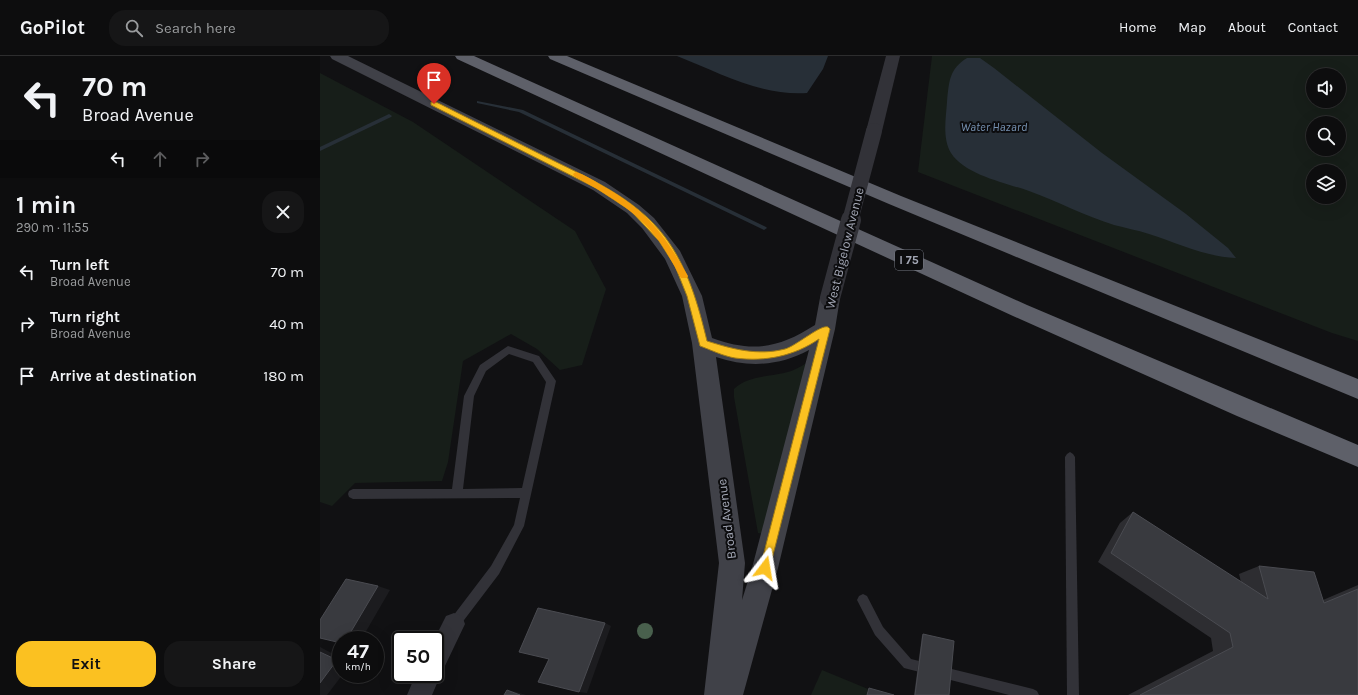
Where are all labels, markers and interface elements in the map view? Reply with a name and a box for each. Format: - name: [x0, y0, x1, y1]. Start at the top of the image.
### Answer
- search box: [109, 10, 389, 46]
- text: GoPilot: [20, 17, 85, 39]
- icon: search: [123, 17, 145, 39]
- text: Search here: [155, 19, 236, 37]
- text: Home: [1119, 19, 1156, 36]
- text: Map: [1178, 19, 1206, 36]
- text: About: [1228, 19, 1266, 36]
- text: Contact: [1288, 19, 1338, 36]
- pin: [417, 63, 451, 104]
- map controls: [1306, 68, 1346, 204]
- button: sound: [1306, 68, 1346, 108]
- icon: arrive: [423, 69, 445, 91]
- text: 70 m: [82, 70, 147, 103]
- icon: left: [16, 72, 68, 124]
- text: Broad Avenue: [82, 104, 194, 126]
- button: search: [1306, 116, 1346, 156]
- water label: Water Hazard: [961, 120, 1028, 134]
- icon: left: [107, 148, 129, 170]
- icon: ahead: [149, 148, 171, 170]
- icon: right: [191, 148, 213, 170]
- button: layers: [1306, 164, 1346, 204]
- street label: West Bigelow Avenue: [822, 186, 867, 310]
- text: 1 min: [16, 191, 76, 219]
- button: close: [262, 191, 304, 233]
- text: 290 m · 11:55: [16, 220, 89, 235]
- road number: I 75: [895, 250, 923, 270]
- text: Turn left: [50, 256, 109, 274]
- icon: left: [16, 261, 38, 283]
- text: 70 m: [270, 263, 304, 281]
- text: Broad Avenue: [50, 274, 131, 289]
- text: Turn right: [50, 308, 120, 326]
- icon: right: [16, 313, 38, 335]
- text: 40 m: [269, 315, 304, 333]
- text: Broad Avenue: [50, 326, 131, 341]
- icon: arrive: [16, 365, 38, 387]
- text: Arrive at destination: [50, 367, 197, 385]
- text: 180 m: [263, 367, 304, 385]
- street label: Broad Avenue: [714, 478, 739, 560]
- position arrow: [744, 547, 786, 589]
- speed limit sign: 50: [392, 631, 444, 683]
- text: 47: [347, 640, 369, 663]
- button: Exit: [16, 641, 156, 687]
- button: Share: [164, 641, 304, 687]
- text: km/h: [345, 661, 371, 673]

